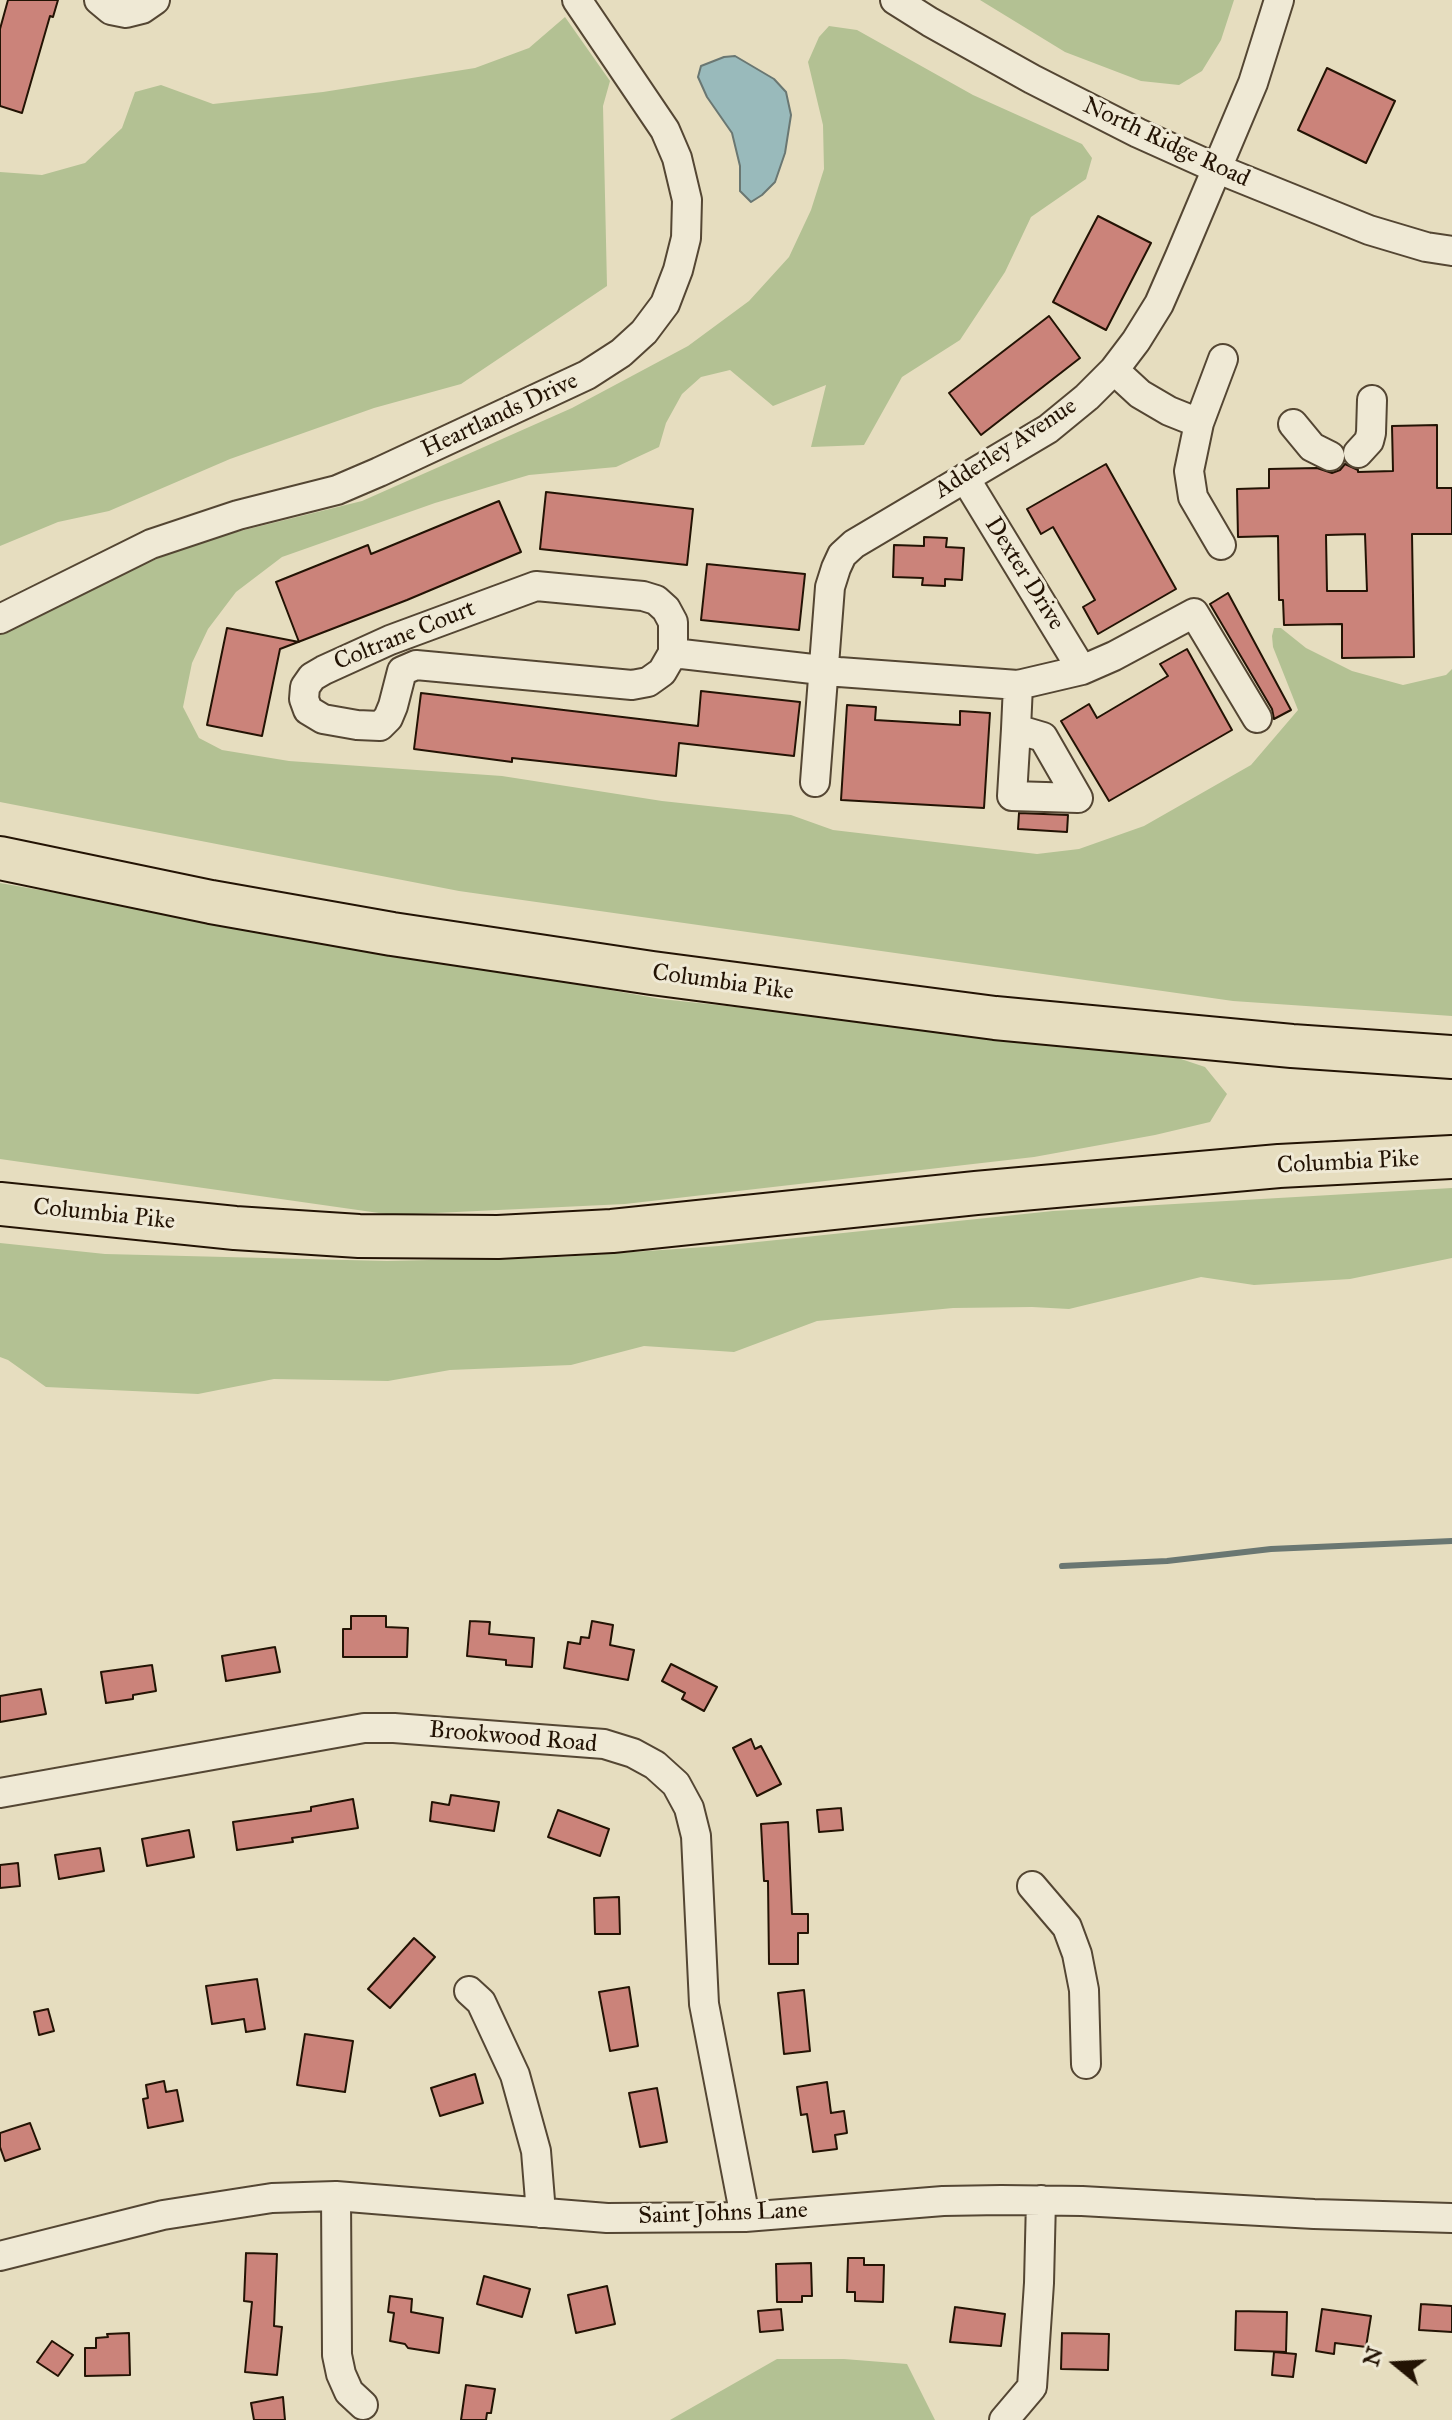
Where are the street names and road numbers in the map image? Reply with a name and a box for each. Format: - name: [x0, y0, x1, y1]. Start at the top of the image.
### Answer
- street label: North Ridge Road: [1078, 92, 1254, 194]
- street label: Heartlands Drive: [417, 367, 583, 465]
- street label: Adderley Avenue: [929, 392, 1083, 506]
- street label: Dexter Drive: [978, 512, 1070, 636]
- street label: Coltrane Court: [330, 595, 480, 677]
- street label: Columbia Pike: [650, 959, 796, 1007]
- street label: Columbia Pike: [1276, 1145, 1420, 1181]
- street label: Columbia Pike: [32, 1193, 176, 1237]
- street label: Brookwood Road: [428, 1716, 598, 1760]
- street label: Saint Johns Lane: [638, 2197, 808, 2231]

